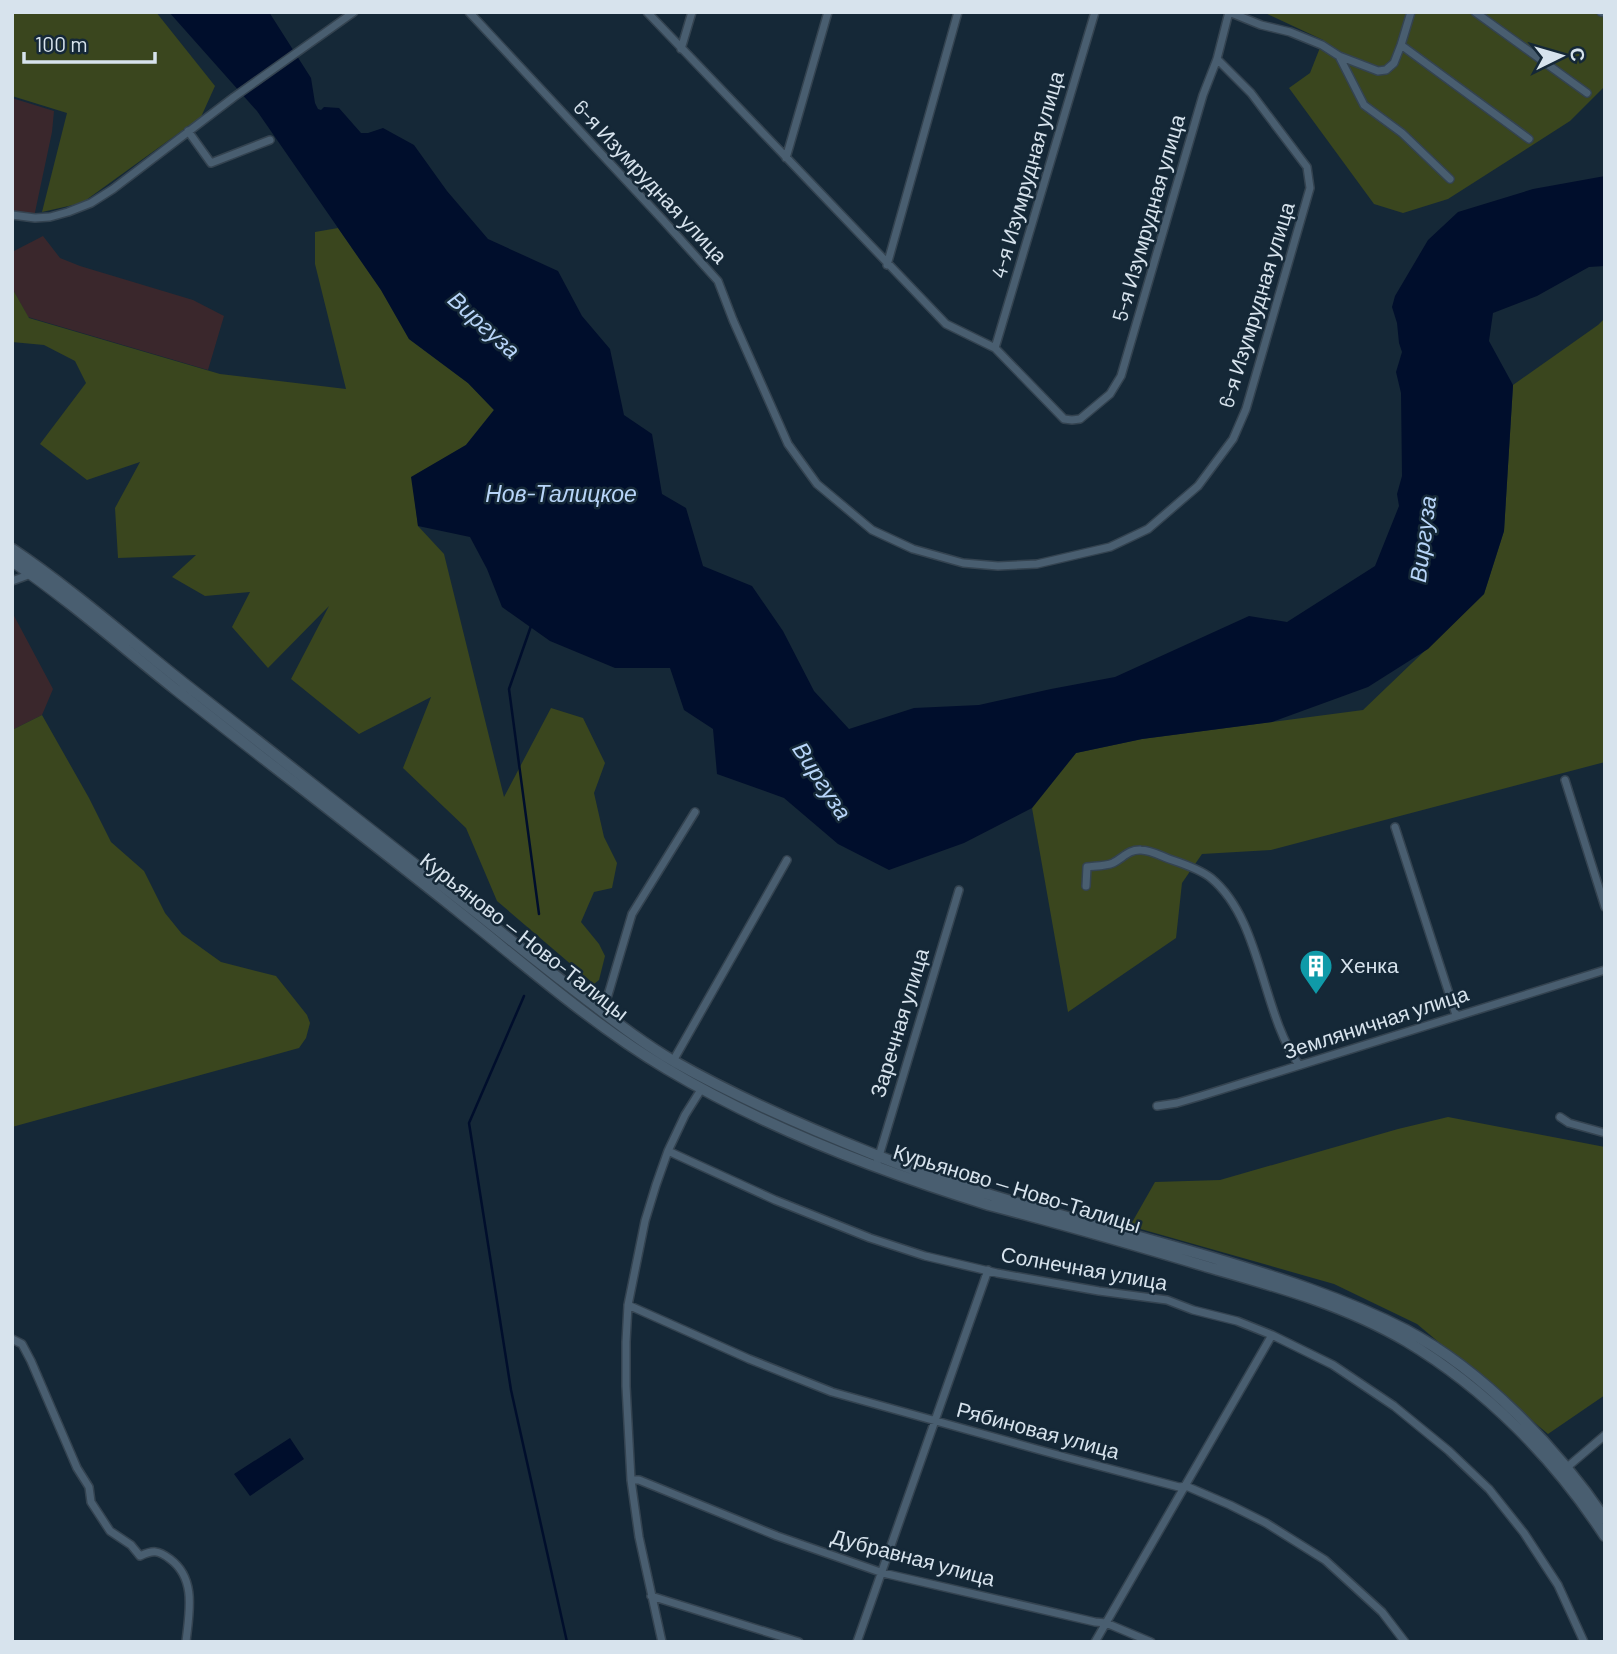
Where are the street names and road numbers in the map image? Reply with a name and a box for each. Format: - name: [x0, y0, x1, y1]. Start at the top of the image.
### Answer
- street label: 4-я Изумрудная улица: [985, 68, 1068, 281]
- street label: 6-я Изумрудная улица: [569, 94, 733, 268]
- street label: 5-я Изумрудная улица: [1106, 111, 1189, 324]
- street label: 6-я Изумрудная улица: [1212, 198, 1299, 411]
- street label: Курьяново — Ново-Талицы: [416, 847, 634, 1025]
- street label: Заречная улица: [864, 945, 933, 1100]
- street label: Земляничная улица: [1280, 980, 1472, 1063]
- street label: Курьяново — Ново-Талицы: [891, 1138, 1144, 1237]
- street label: Солнечная улица: [999, 1241, 1170, 1295]
- street label: Рябиновая улица: [954, 1396, 1123, 1463]
- street label: Дубравная улица: [829, 1523, 998, 1591]

